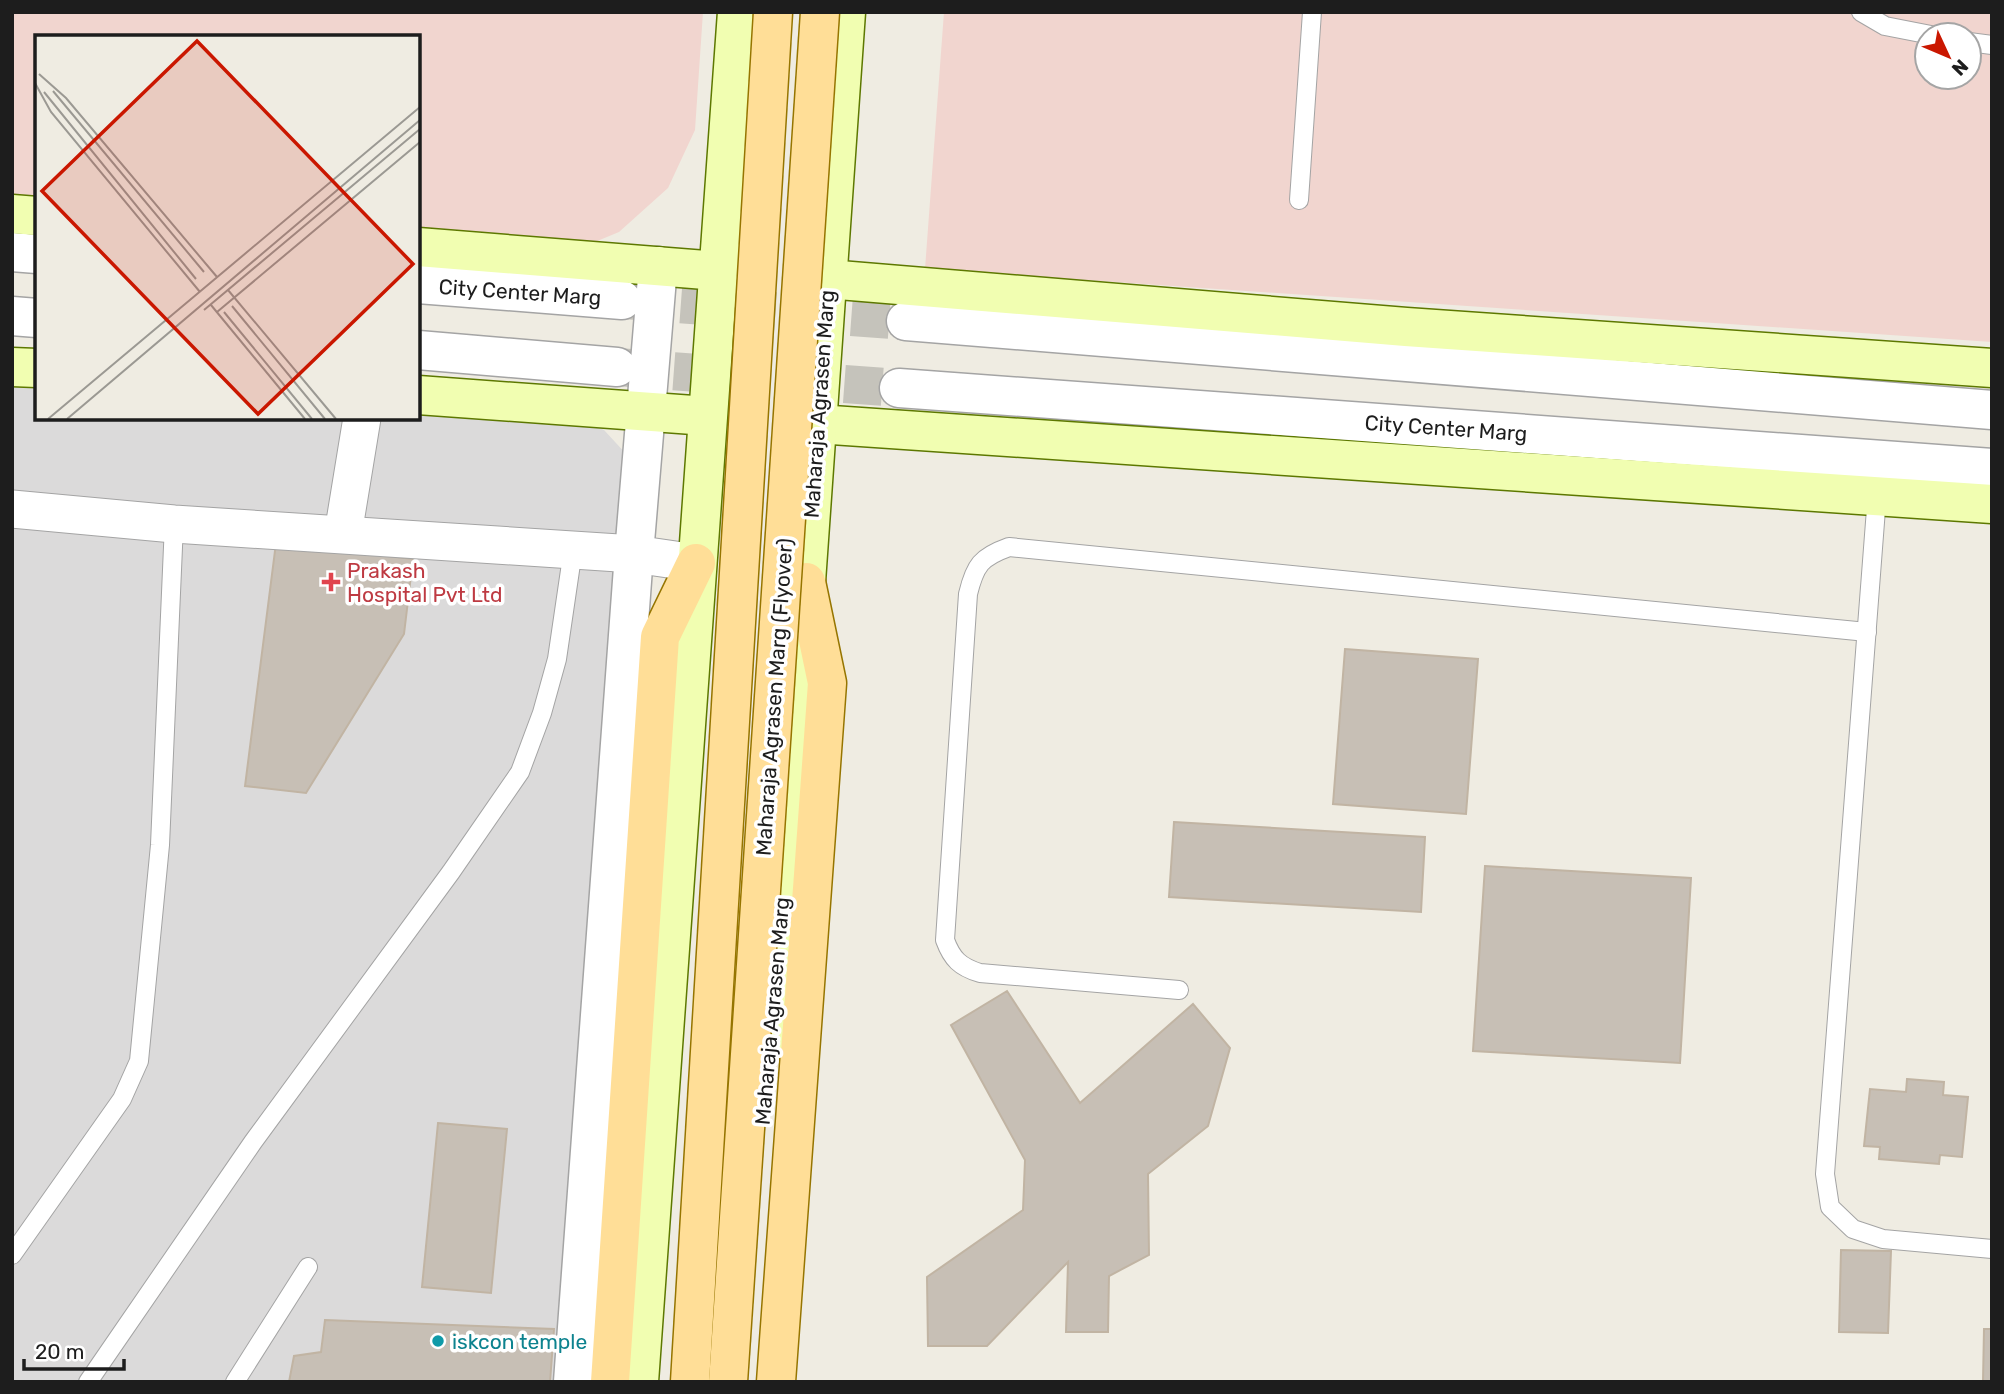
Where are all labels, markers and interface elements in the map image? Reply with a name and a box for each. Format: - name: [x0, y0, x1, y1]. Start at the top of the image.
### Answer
- north arrow: [1913, 21, 1983, 91]
- inset map: [35, 35, 420, 420]
- text: N: [1947, 55, 1973, 80]
- street label: City Center Marg: [438, 274, 602, 310]
- street label: Maharaja Agrasen Marg: [799, 289, 839, 519]
- street label: City Center Marg: [1364, 410, 1528, 446]
- street label: Maharaja Agrasen Marg (Flyover): [750, 537, 798, 857]
- place label: Prakash Hospital Pvt Ltd: [347, 558, 502, 607]
- marker: Prakash Hospital Pvt Ltd: [321, 572, 341, 592]
- street label: Maharaja Agrasen Marg: [750, 896, 794, 1126]
- scale bar: [24, 1328, 124, 1372]
- place label: iskcon temple: [452, 1329, 587, 1354]
- marker: iskcon temple: [430, 1333, 446, 1349]
- text: 20 m: [35, 1339, 84, 1364]

